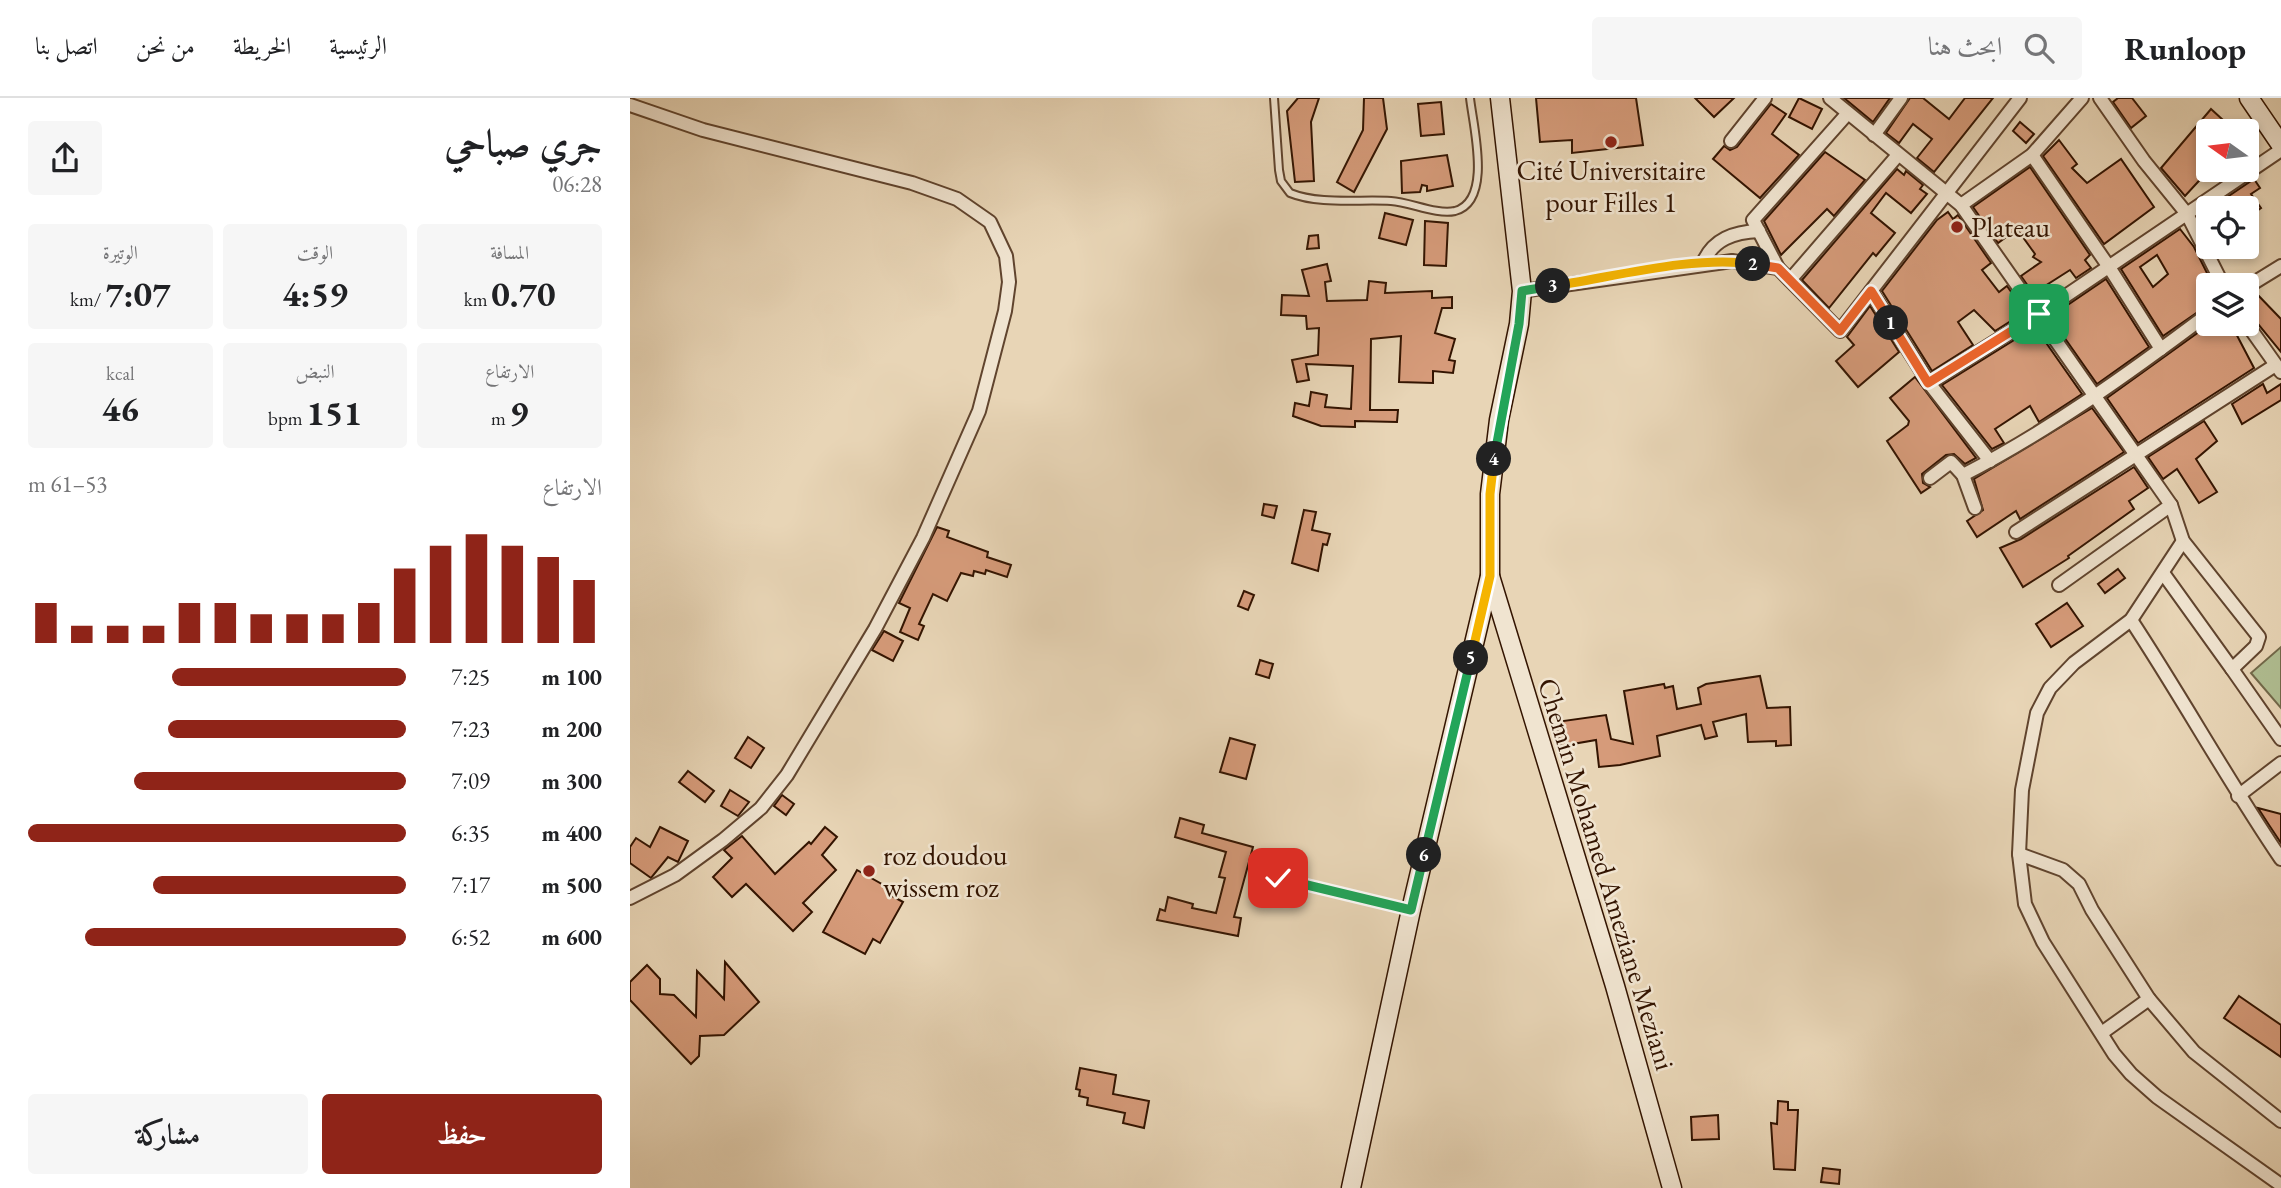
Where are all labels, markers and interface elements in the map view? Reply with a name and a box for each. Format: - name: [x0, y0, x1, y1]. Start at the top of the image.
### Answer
- search box: [1592, 17, 2082, 80]
- text: Runloop: [2124, 27, 2246, 70]
- text: ابحث هنا: [1928, 29, 2002, 63]
- icon: search: [2020, 29, 2058, 67]
- text: اتصل بنا: [35, 30, 98, 61]
- text: من نحن: [136, 30, 195, 61]
- text: الخريطة: [233, 30, 291, 61]
- text: الرئيسية: [329, 30, 387, 61]
- text: جري صباحي: [445, 118, 602, 167]
- north arrow: [2196, 119, 2259, 182]
- map controls: [2196, 119, 2259, 336]
- button: share: [28, 121, 102, 195]
- marker: Cité Universitaire pour Filles 1: [1603, 134, 1619, 150]
- place label: Cité Universitaire pour Filles 1: [1516, 152, 1706, 220]
- text: 06:28: [552, 169, 602, 199]
- button: locate: [2196, 196, 2259, 259]
- place label: Plateau: [1971, 209, 2050, 245]
- marker: Plateau: [1949, 219, 1965, 235]
- text: الوتيرة: [103, 240, 138, 265]
- text: الوقت: [297, 240, 333, 265]
- text: المسافة: [490, 240, 529, 265]
- pin: 2: [1736, 246, 1770, 282]
- text: 2: [1747, 251, 1758, 276]
- pin: 3: [1536, 268, 1570, 304]
- text: 7:07: [105, 271, 171, 316]
- text: 4:59: [282, 271, 348, 316]
- text: 0.70: [491, 271, 556, 316]
- text: 3: [1547, 273, 1558, 298]
- button: layers: [2196, 273, 2259, 336]
- pin: [2009, 284, 2069, 344]
- text: /km: [70, 287, 105, 312]
- text: km: [464, 287, 491, 312]
- icon: arrive: [2020, 295, 2058, 333]
- pin: 1: [1874, 306, 1908, 341]
- text: 1: [1885, 310, 1896, 335]
- text: النبض: [295, 359, 335, 384]
- text: الارتفاع: [485, 359, 534, 384]
- text: kcal: [106, 361, 135, 386]
- text: 46: [102, 386, 139, 431]
- text: 151: [306, 390, 362, 435]
- text: 9: [510, 390, 528, 435]
- text: bpm: [268, 406, 306, 431]
- text: m: [491, 406, 510, 431]
- pin: 4: [1476, 442, 1512, 476]
- text: 4: [1488, 446, 1499, 471]
- text: 53–61 m: [28, 469, 107, 499]
- text: الارتفاع: [542, 472, 602, 502]
- pin: 5: [1454, 640, 1488, 676]
- text: 5: [1465, 645, 1476, 670]
- text: 7:25: [451, 662, 490, 692]
- text: 100 m: [541, 662, 602, 692]
- street label: Chemin Mohamed Ameziane Meziani: [1530, 674, 1684, 1074]
- text: 7:23: [451, 714, 490, 744]
- text: 200 m: [541, 714, 602, 744]
- text: 7:09: [451, 766, 490, 796]
- text: 300 m: [541, 766, 602, 796]
- text: 6:35: [451, 818, 490, 848]
- text: 400 m: [541, 818, 602, 848]
- place label: roz doudou wissem roz: [883, 837, 1008, 905]
- pin: 6: [1406, 838, 1442, 872]
- text: 6: [1418, 842, 1429, 867]
- pin: [1248, 848, 1308, 908]
- icon: check: [1259, 859, 1297, 897]
- marker: roz doudou wissem roz: [861, 863, 877, 879]
- text: 7:17: [451, 870, 490, 900]
- text: 500 m: [541, 870, 602, 900]
- text: 6:52: [451, 922, 490, 952]
- text: 600 m: [541, 922, 602, 952]
- button: مشاركة: [28, 1094, 308, 1174]
- button: حفظ: [322, 1094, 602, 1174]

